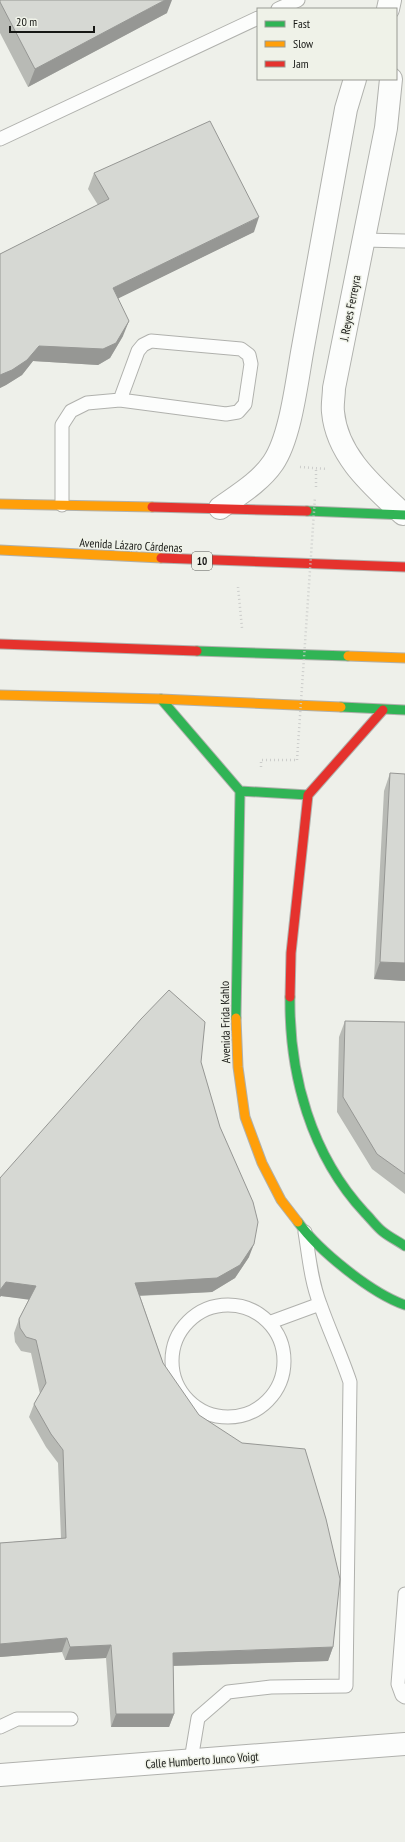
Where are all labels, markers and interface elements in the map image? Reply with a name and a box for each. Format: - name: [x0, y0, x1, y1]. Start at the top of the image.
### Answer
- scale bar: [10, 8, 94, 34]
- legend: [257, 8, 397, 80]
- text: 20 m: [16, 14, 37, 29]
- text: Fast: [293, 16, 311, 31]
- text: Slow: [293, 36, 314, 51]
- text: Jam: [292, 56, 309, 71]
- street label: J. Reyes Ferreyra: [336, 274, 364, 343]
- street label: Avenida Lázaro Cárdenas: [79, 535, 183, 555]
- road number: 10: [192, 552, 212, 570]
- street label: Avenida Frida Kahlo: [217, 981, 233, 1063]
- street label: Calle Humberto Junco Voigt: [145, 1749, 260, 1771]

